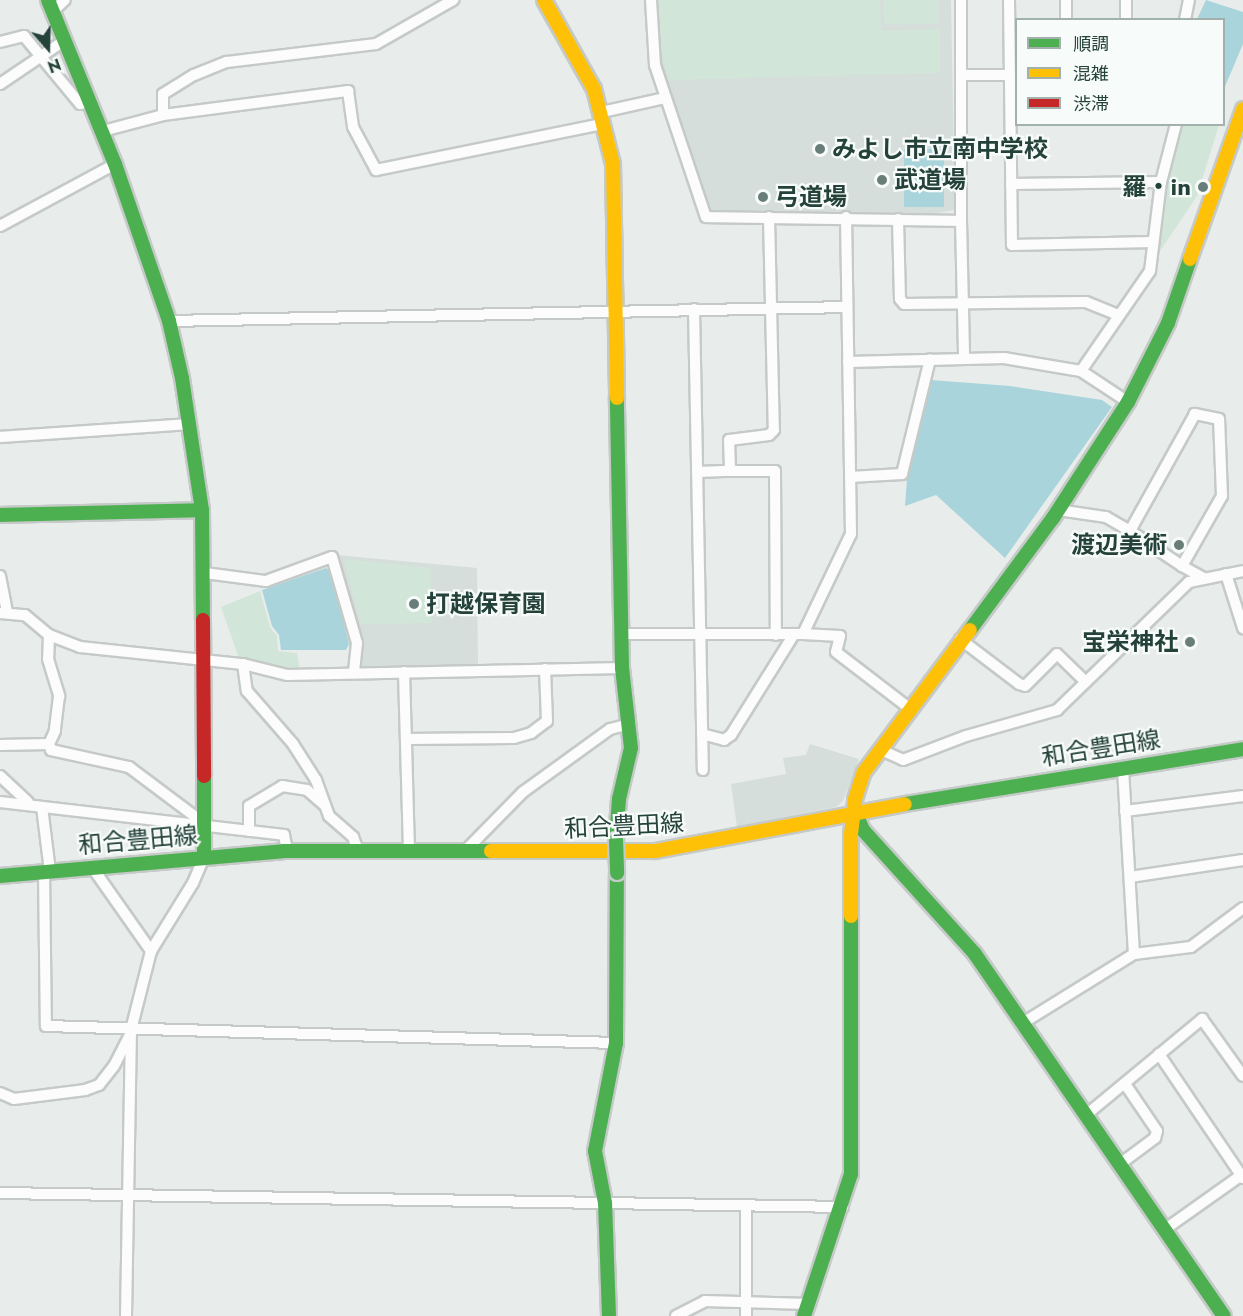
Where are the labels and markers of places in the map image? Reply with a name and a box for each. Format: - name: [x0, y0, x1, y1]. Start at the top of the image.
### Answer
- place label: みよし市立南中学校: [832, 135, 1048, 163]
- marker: みよし市立南中学校: [813, 142, 827, 156]
- place label: 武道場: [894, 166, 966, 194]
- marker: 武道場: [875, 173, 889, 187]
- place label: 羅・in: [1123, 173, 1191, 201]
- marker: 羅・in: [1196, 180, 1210, 194]
- place label: 弓道場: [775, 183, 847, 211]
- marker: 弓道場: [756, 190, 770, 204]
- place label: 渡辺美術: [1071, 531, 1167, 559]
- marker: 渡辺美術: [1172, 538, 1186, 552]
- place label: 打越保育園: [426, 590, 546, 618]
- marker: 打越保育園: [407, 597, 421, 611]
- place label: 宝栄神社: [1082, 628, 1178, 656]
- marker: 宝栄神社: [1183, 635, 1197, 649]

